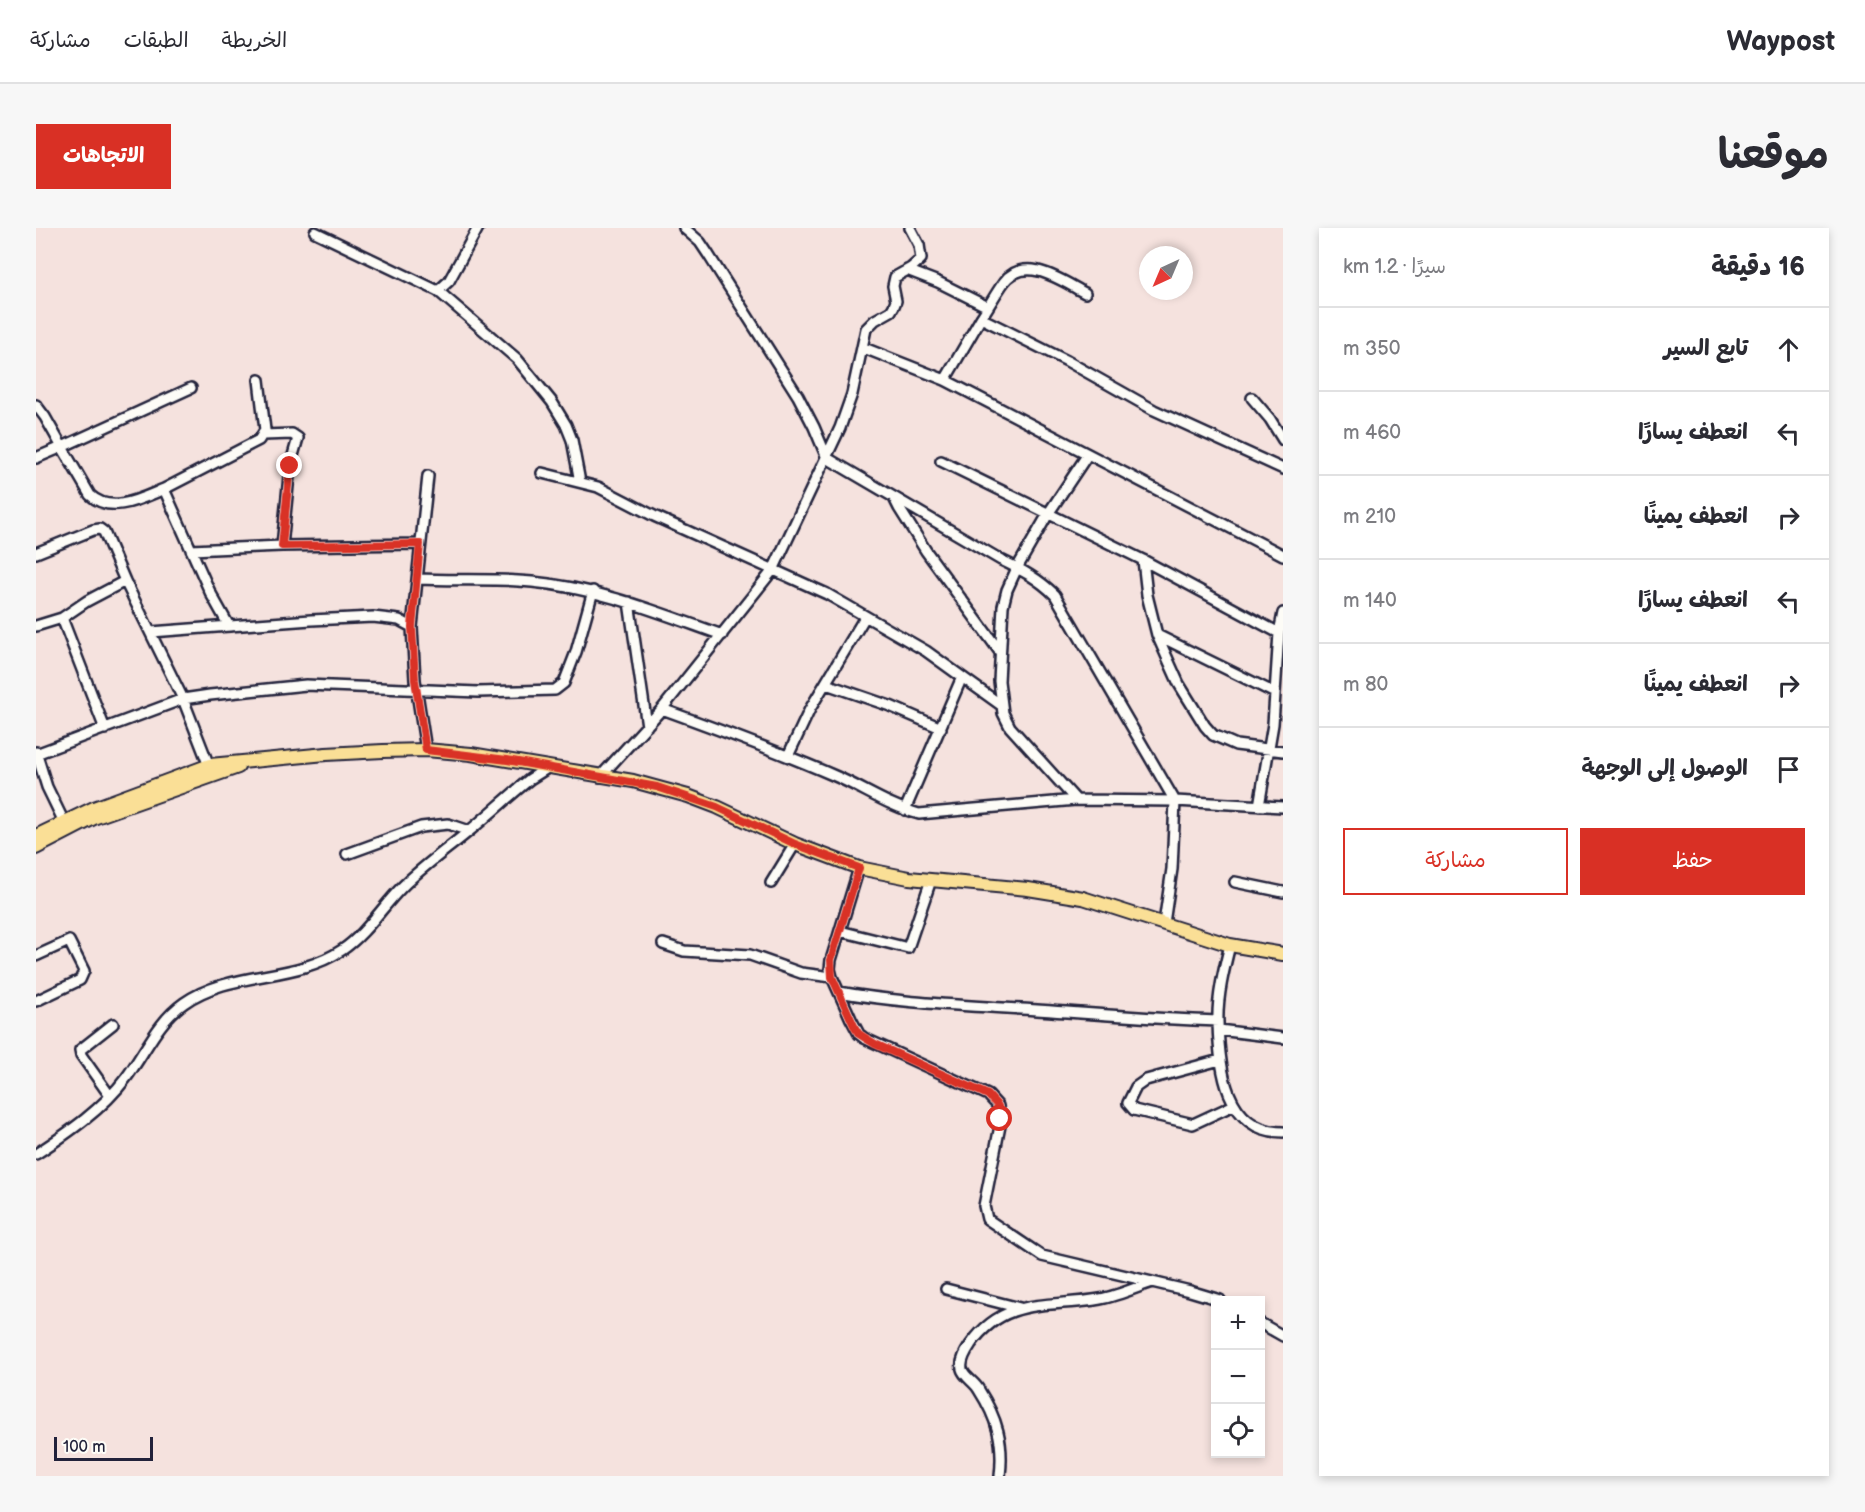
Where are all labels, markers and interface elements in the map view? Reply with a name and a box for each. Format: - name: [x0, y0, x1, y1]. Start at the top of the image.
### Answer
- text: Waypost: [1726, 25, 1835, 58]
- text: مشاركة: [30, 28, 91, 53]
- text: الطبقات: [124, 28, 189, 53]
- text: الخريطة: [222, 28, 287, 53]
- button: الاتجاهات: [36, 124, 171, 189]
- text: موقعنا: [1718, 130, 1829, 181]
- north arrow: [1139, 246, 1193, 300]
- text: 16 دقيقة: [1711, 252, 1805, 283]
- text: سيرًا · 1.2 km: [1343, 255, 1446, 279]
- icon: ahead: [1772, 333, 1805, 366]
- text: تابع السير: [1664, 335, 1748, 362]
- text: 350 m: [1343, 337, 1400, 361]
- icon: left: [1772, 417, 1805, 450]
- text: انعطف يسارًا: [1638, 419, 1748, 446]
- text: 460 m: [1343, 421, 1401, 445]
- route end: [276, 452, 302, 478]
- icon: right: [1772, 501, 1805, 534]
- text: انعطف يمينًا: [1644, 503, 1748, 530]
- text: 210 m: [1343, 505, 1396, 529]
- icon: left: [1772, 585, 1805, 618]
- text: انعطف يسارًا: [1638, 587, 1748, 614]
- text: 140 m: [1343, 589, 1397, 613]
- icon: right: [1772, 669, 1805, 702]
- text: انعطف يمينًا: [1644, 671, 1748, 698]
- text: 80 m: [1343, 673, 1388, 697]
- icon: arrive: [1772, 753, 1805, 786]
- text: الوصول إلى الوجهة: [1581, 755, 1748, 782]
- button: مشاركة: [1343, 828, 1568, 895]
- button: حفظ: [1580, 828, 1805, 895]
- route start: [986, 1105, 1012, 1131]
- map controls: [1211, 1296, 1265, 1458]
- button: +: [1211, 1296, 1265, 1350]
- button: −: [1211, 1350, 1265, 1404]
- button: locate: [1211, 1404, 1265, 1458]
- scale bar: [54, 1434, 153, 1462]
- text: 100 m: [63, 1438, 106, 1457]

